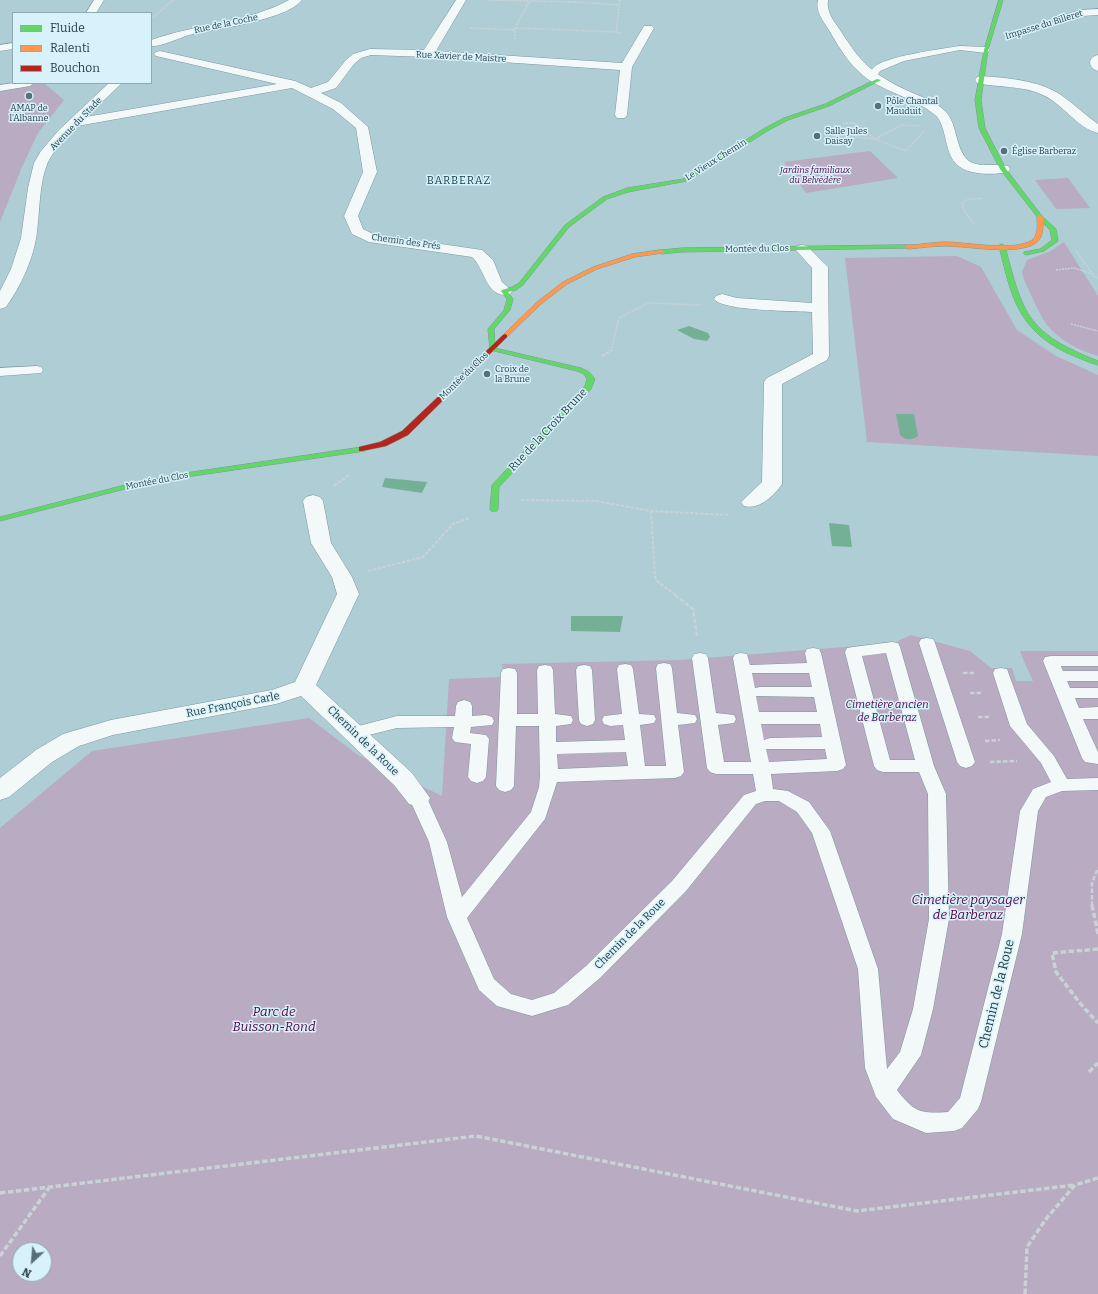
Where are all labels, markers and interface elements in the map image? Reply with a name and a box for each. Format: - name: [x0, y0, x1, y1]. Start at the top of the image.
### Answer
- street label: Impasse du Billeret: [1004, 8, 1084, 42]
- legend: [12, 12, 152, 84]
- street label: Rue de la Coche: [193, 12, 259, 36]
- text: Fluide: [50, 21, 85, 35]
- text: Ralenti: [50, 41, 90, 55]
- street label: Rue Xavier de Maistre: [416, 49, 506, 65]
- text: Bouchon: [50, 61, 100, 75]
- marker: AMAP de l'Albanne: [24, 91, 34, 101]
- street label: Avenue du Stade: [48, 95, 104, 153]
- place label: Pôle Chantal Mauduit: [886, 96, 938, 117]
- marker: Pôle Chantal Mauduit: [873, 101, 883, 111]
- place label: AMAP de l'Albanne: [10, 103, 48, 124]
- place label: Salle Jules Daisay: [825, 126, 867, 147]
- marker: Salle Jules Daisay: [812, 131, 822, 141]
- street label: Le Vieux Chemin: [683, 137, 749, 183]
- marker: Église Barberaz: [999, 146, 1009, 156]
- place label: Église Barberaz: [1012, 146, 1076, 156]
- park label: Jardins familiaux du Belvédère: [780, 165, 850, 186]
- district label: BARBERAZ: [427, 174, 491, 188]
- street label: Chemin des Prés: [371, 232, 441, 252]
- street label: Montée du Clos: [725, 243, 789, 255]
- street label: Montée du Clos: [437, 350, 491, 402]
- place label: Croix de la Brune: [495, 364, 530, 385]
- marker: Croix de la Brune: [482, 369, 492, 379]
- street label: Rue de la Croix Brune: [506, 386, 590, 474]
- street label: Montée du Clos: [125, 470, 189, 492]
- street label: Rue François Carle: [185, 689, 281, 721]
- park label: Cimetière ancien de Barberaz: [845, 698, 929, 724]
- street label: Chemin de la Roue: [324, 703, 402, 779]
- park label: Cimetière paysager de Barberaz: [911, 892, 1025, 923]
- street label: Chemin de la Roue: [592, 896, 668, 972]
- street label: Chemin de la Roue: [976, 938, 1018, 1050]
- park label: Parc de Buisson-Rond: [232, 1004, 316, 1035]
- north arrow: [12, 1242, 52, 1282]
- text: N: [20, 1265, 34, 1280]

